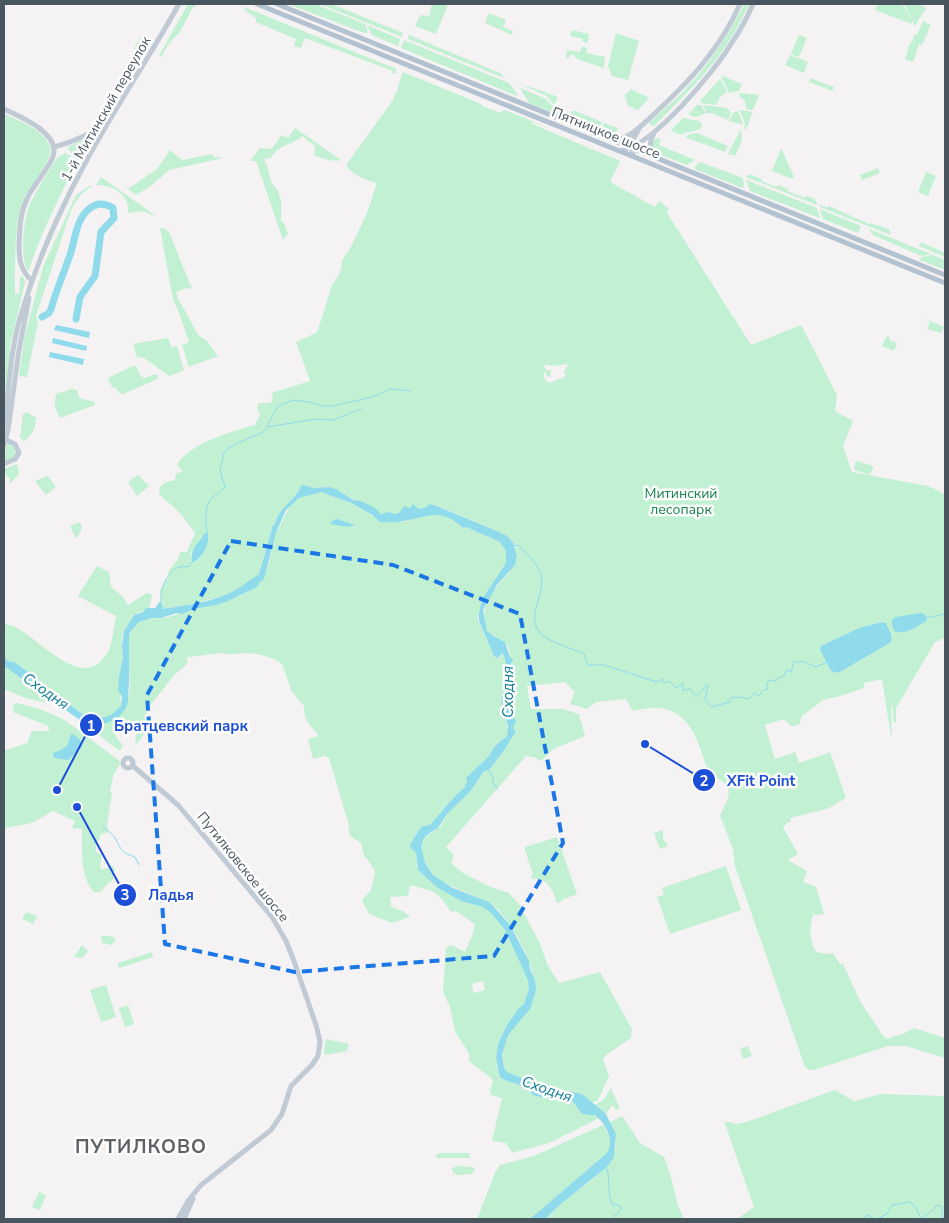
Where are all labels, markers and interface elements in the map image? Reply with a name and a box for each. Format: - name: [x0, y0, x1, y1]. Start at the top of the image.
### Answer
- street label: 1-й Митинский переулок: [57, 32, 156, 185]
- street label: Пятницкое шоссе: [549, 103, 663, 163]
- park label: Митинский лесопарк: [644, 484, 718, 519]
- water label: Сходня: [498, 666, 518, 718]
- water label: Сходня: [19, 668, 73, 714]
- callout: Братцевский парк: [79, 710, 258, 740]
- text: 1: [86, 716, 96, 736]
- text: Братцевский парк: [114, 716, 249, 736]
- callout: XFit Point: [692, 765, 805, 795]
- text: 2: [699, 771, 709, 791]
- text: XFit Point: [726, 771, 796, 791]
- street label: Путилковское шоссе: [193, 808, 293, 926]
- callout: Ладья: [113, 880, 204, 910]
- text: 3: [120, 885, 130, 905]
- text: Ладья: [148, 885, 194, 905]
- water label: Сходня: [519, 1071, 575, 1107]
- district label: ПУТИЛКОВО: [75, 1134, 207, 1160]

